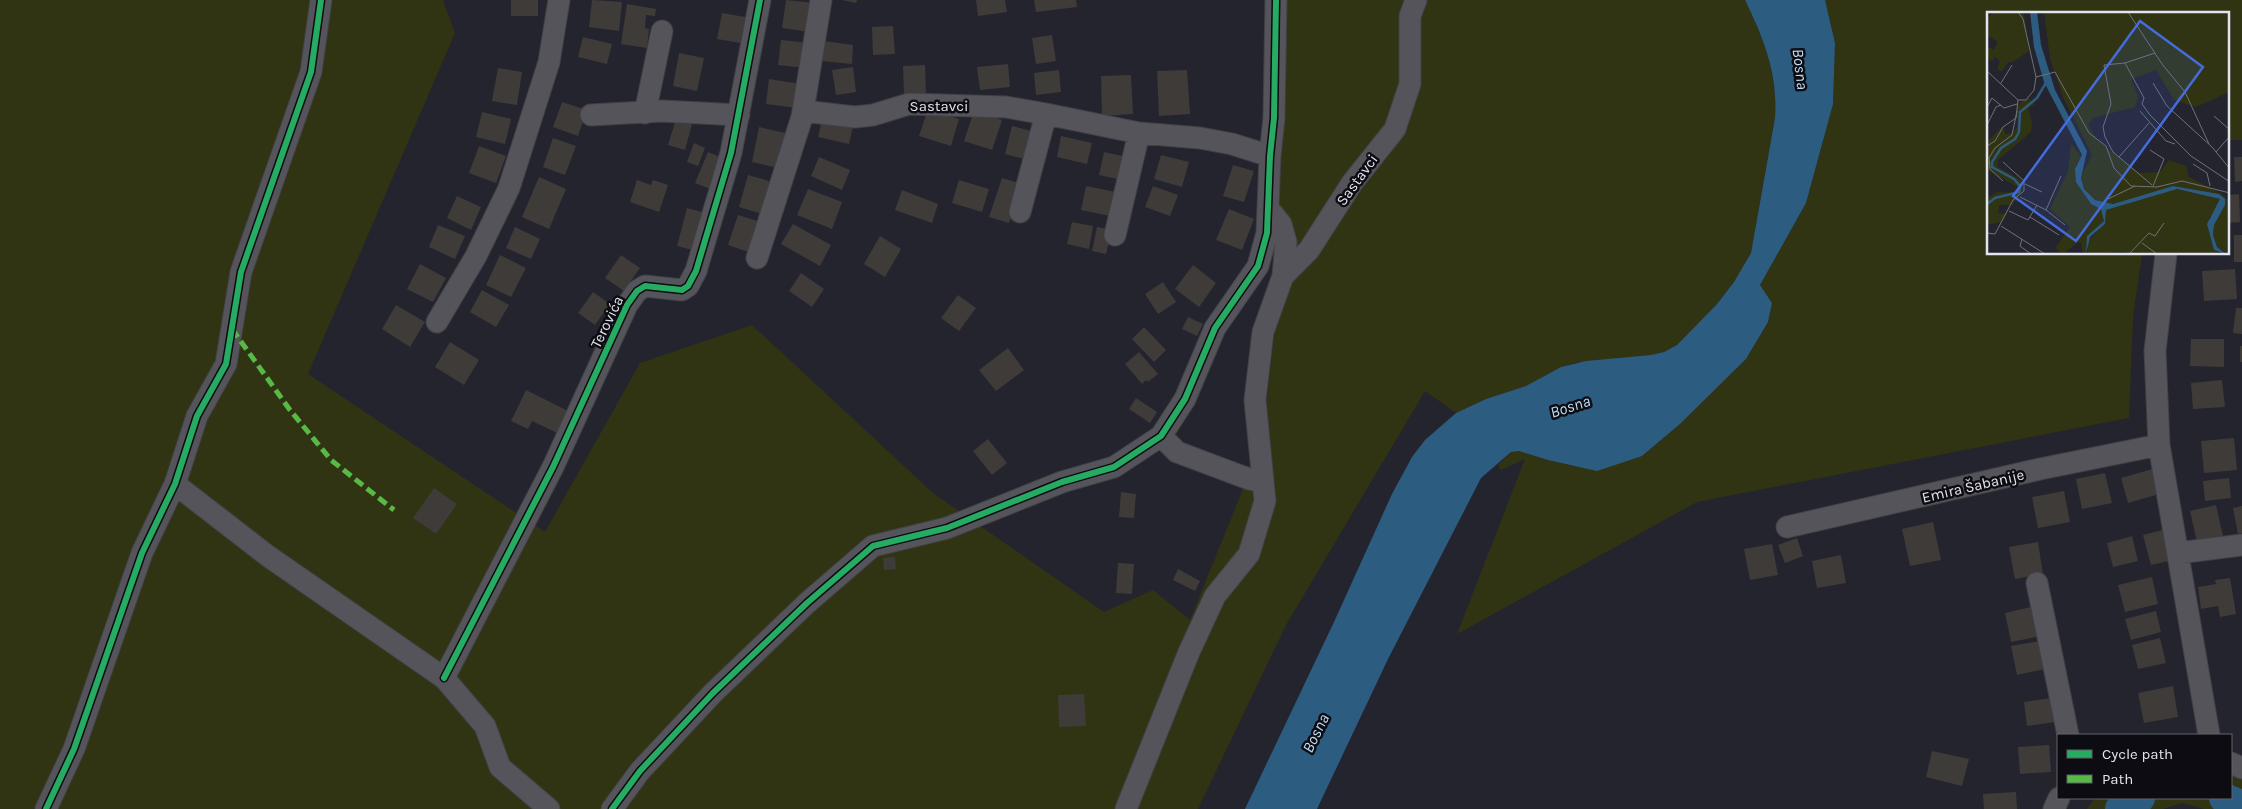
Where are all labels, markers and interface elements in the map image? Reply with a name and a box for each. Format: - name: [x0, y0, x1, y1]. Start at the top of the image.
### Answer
- inset map: [1987, 12, 2230, 255]
- water label: Bosna: [1789, 47, 1812, 91]
- street label: Sastavci: [910, 97, 968, 115]
- street label: Sastavci: [1332, 151, 1382, 209]
- street label: Terovića: [587, 293, 627, 351]
- water label: Bosna: [1548, 391, 1593, 422]
- street label: Emira Šabanije: [1920, 465, 2026, 507]
- water label: Bosna: [1298, 711, 1333, 756]
- legend: [2057, 734, 2232, 799]
- text: Cycle path: [2102, 745, 2173, 763]
- text: Path: [2102, 770, 2133, 788]

